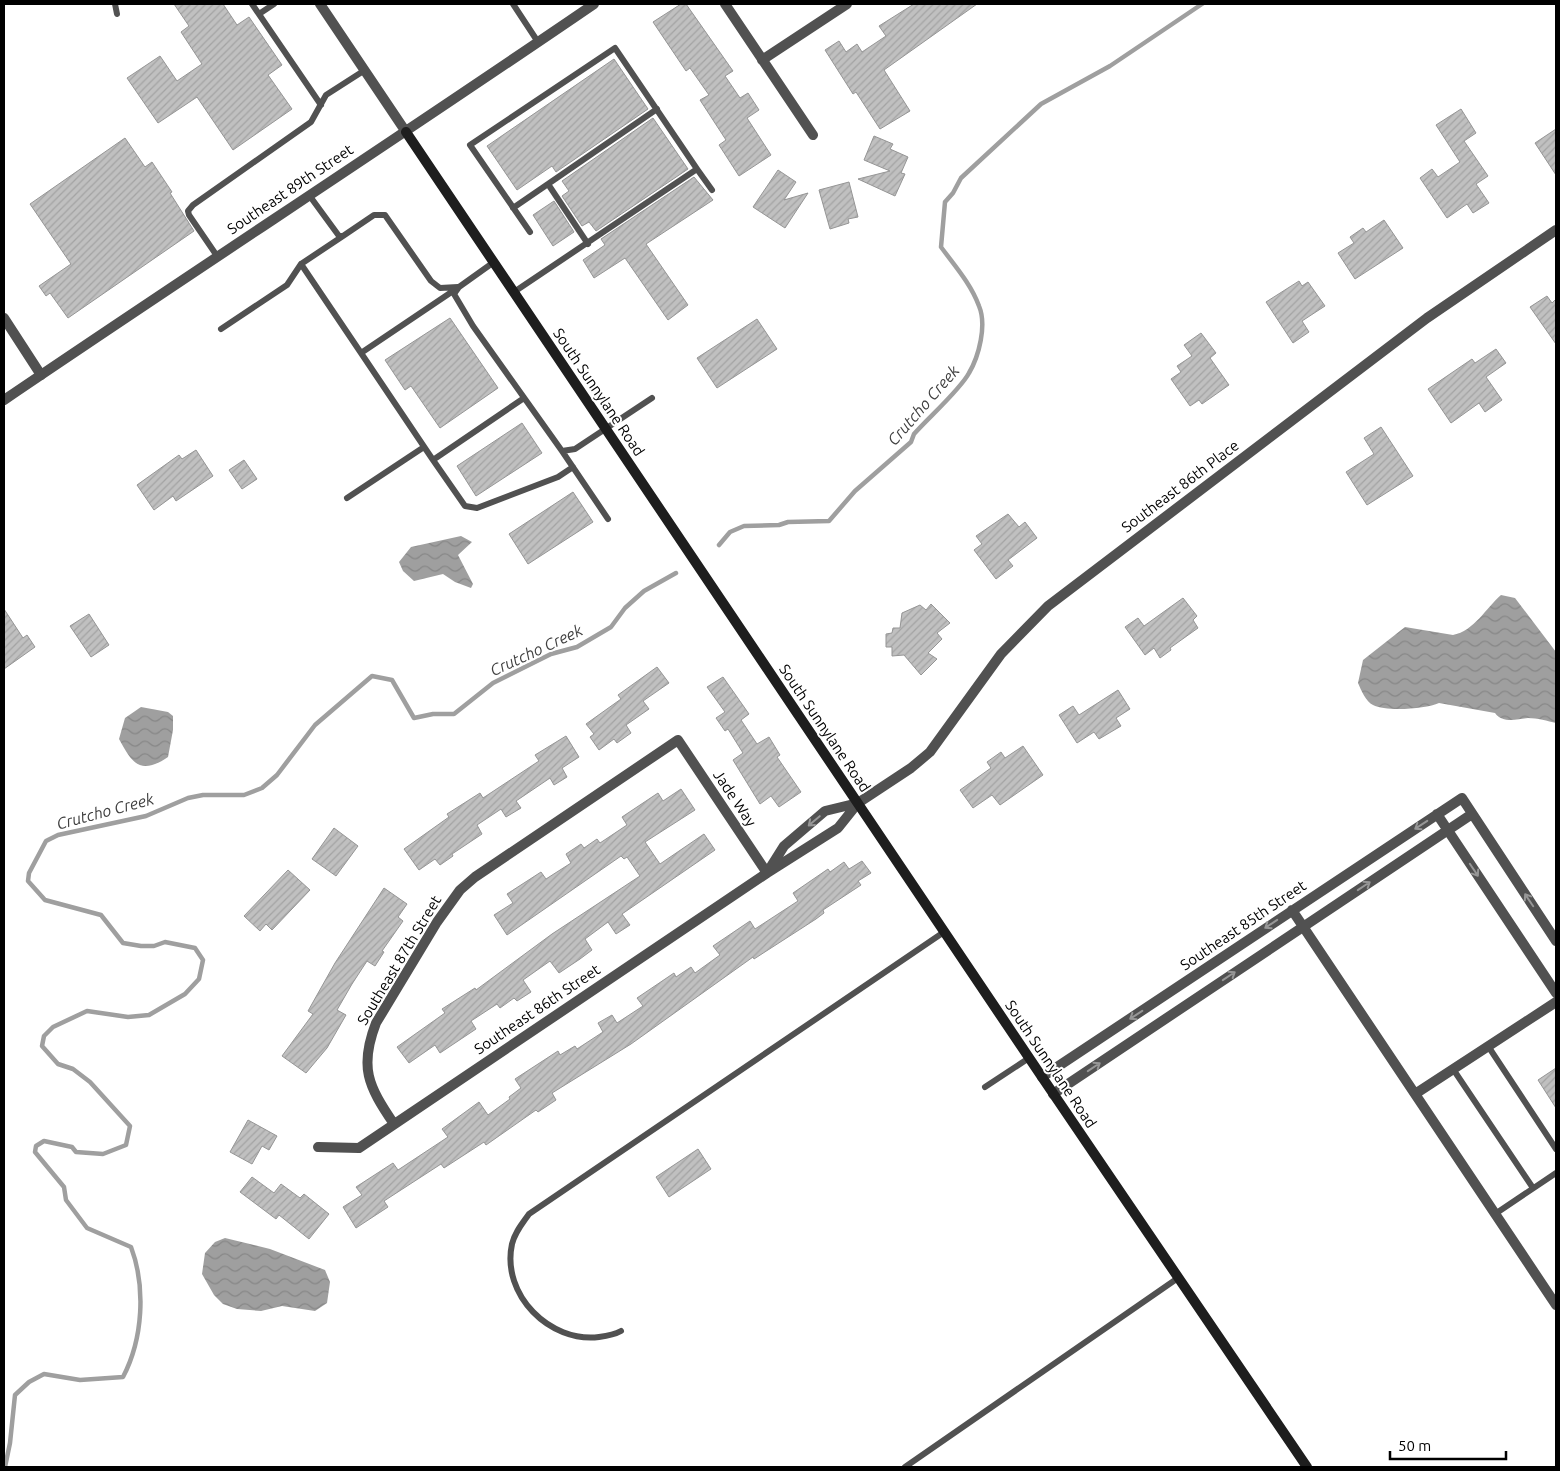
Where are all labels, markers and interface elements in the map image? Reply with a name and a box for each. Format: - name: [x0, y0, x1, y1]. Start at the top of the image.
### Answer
- street label: Southeast 89th Street: [224, 140, 356, 237]
- street label: South Sunnylane Road: [550, 325, 648, 459]
- water label: Crutcho Creek: [883, 361, 963, 449]
- street label: Southeast 86th Place: [1118, 436, 1242, 536]
- water label: Crutcho Creek: [487, 620, 586, 679]
- street label: South Sunnylane Road: [776, 661, 874, 795]
- street label: Jade Way: [710, 767, 760, 829]
- water label: Crutcho Creek: [54, 789, 156, 833]
- one-way arrow: [807, 816, 820, 827]
- one-way arrow: [1414, 820, 1428, 830]
- one-way arrow: [1469, 862, 1479, 876]
- street label: Southeast 85th Street: [1177, 876, 1309, 973]
- one-way arrow: [1357, 881, 1371, 891]
- street label: Southeast 87th Street: [354, 892, 445, 1028]
- one-way arrow: [1524, 894, 1534, 908]
- one-way arrow: [1264, 919, 1278, 929]
- street label: Southeast 86th Street: [471, 960, 603, 1057]
- one-way arrow: [1222, 971, 1236, 982]
- street label: South Sunnylane Road: [1002, 997, 1100, 1131]
- one-way arrow: [1129, 1010, 1143, 1020]
- one-way arrow: [1087, 1061, 1101, 1072]
- scale bar: [1390, 1428, 1506, 1460]
- text: 50 m: [1398, 1437, 1431, 1454]

